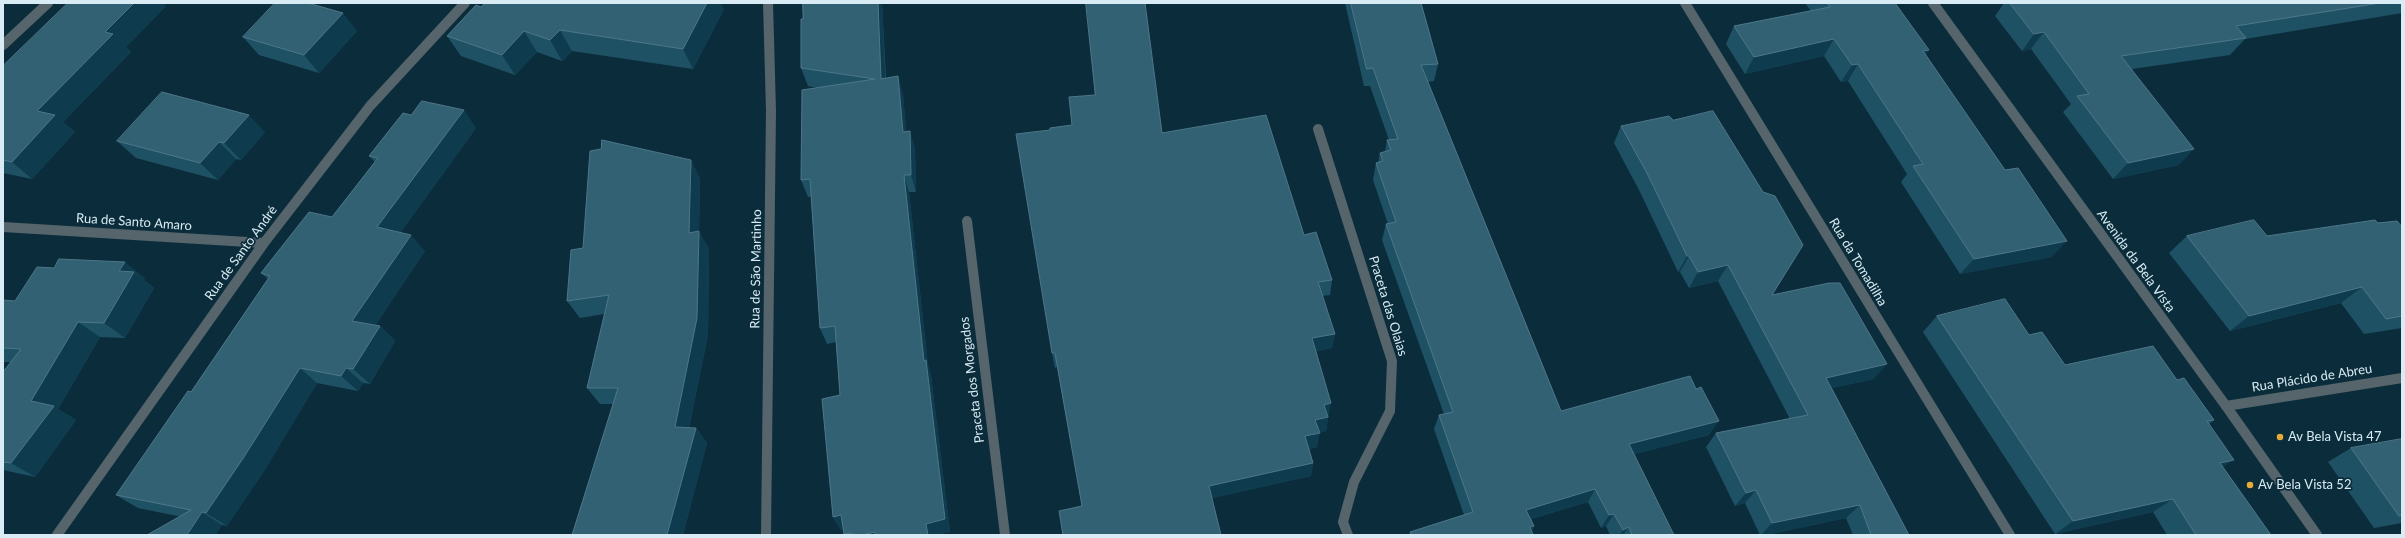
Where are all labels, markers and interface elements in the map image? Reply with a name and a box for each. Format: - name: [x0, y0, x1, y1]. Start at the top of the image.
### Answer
- street label: Rua de Santo André: [201, 203, 281, 303]
- street label: Avenida da Bela Vista: [2094, 207, 2178, 315]
- street label: Rua de São Martinho: [747, 209, 765, 329]
- street label: Rua de Santo Amaro: [76, 210, 192, 234]
- street label: Rua da Tomadilha: [1826, 215, 1890, 309]
- street label: Praceta das Olaias: [1365, 254, 1411, 358]
- street label: Praceta dos Morgados: [957, 316, 987, 444]
- street label: Rua Plácido de Abreu: [2251, 361, 2373, 395]
- place label: Av Bela Vista 47: [2288, 429, 2381, 445]
- marker: Av Bela Vista 47: [2275, 432, 2285, 442]
- place label: Av Bela Vista 52: [2258, 477, 2351, 493]
- marker: Av Bela Vista 52: [2245, 480, 2255, 490]

